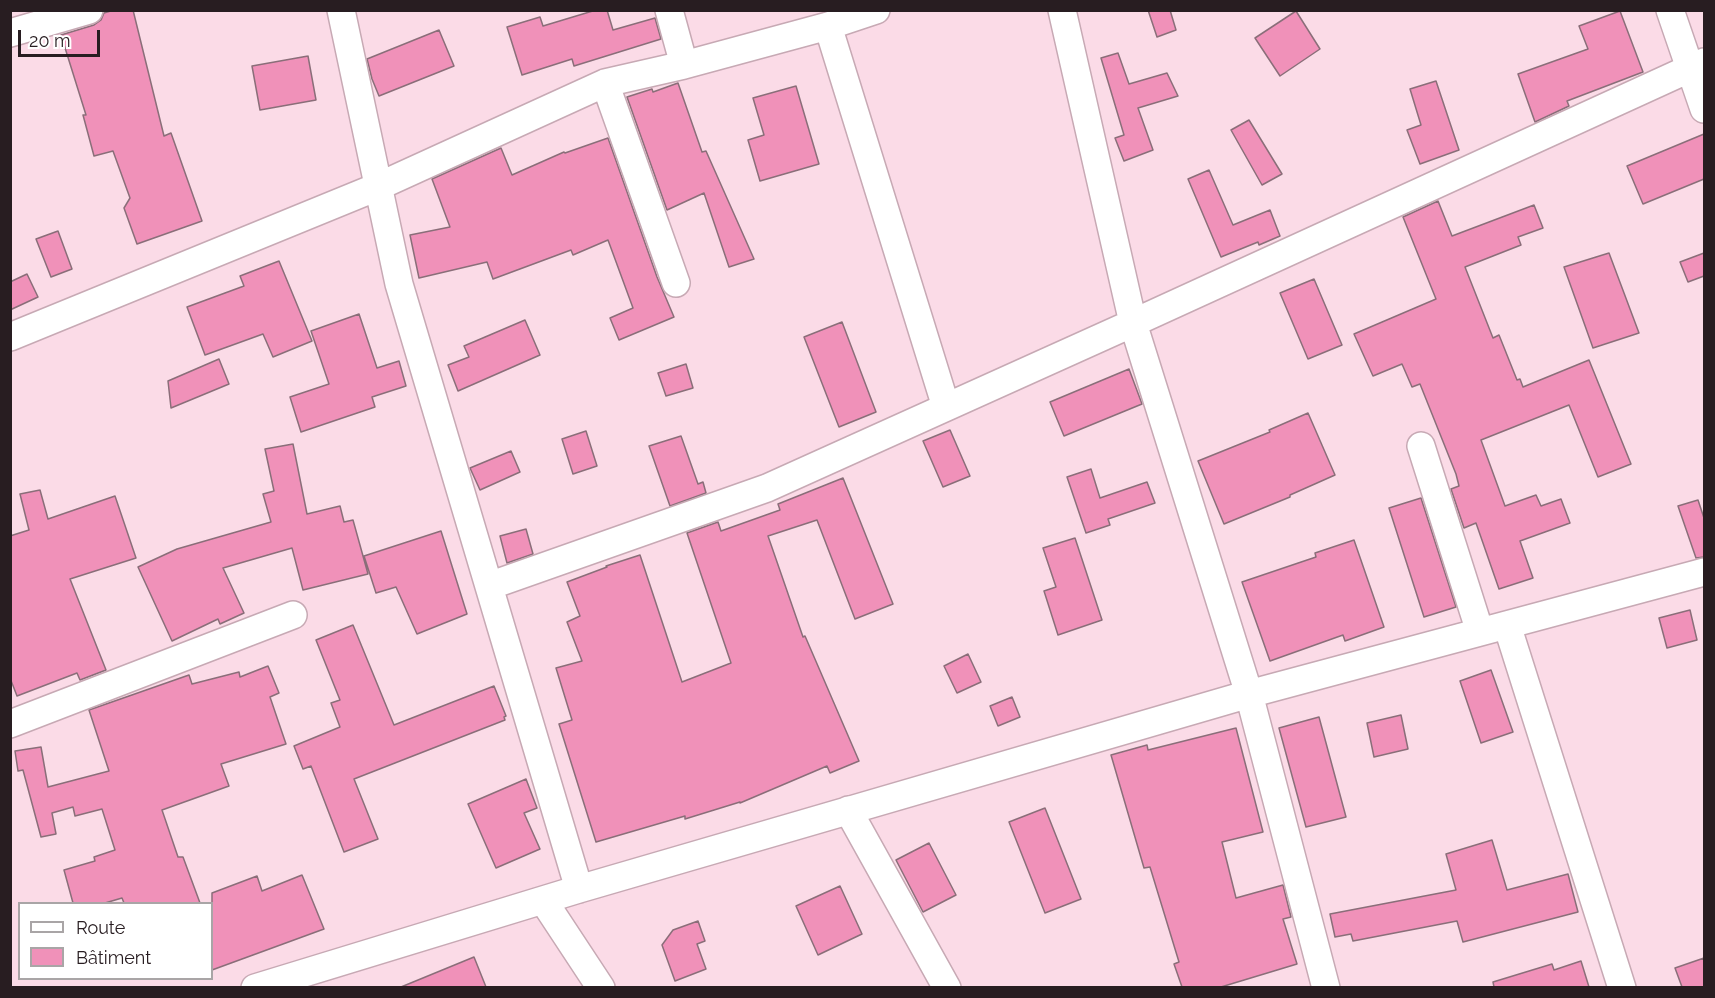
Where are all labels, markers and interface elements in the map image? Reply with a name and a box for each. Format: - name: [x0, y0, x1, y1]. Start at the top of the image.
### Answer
- scale bar: [21, 18, 104, 56]
- text: 20 m: [29, 30, 71, 51]
- legend: [18, 902, 213, 980]
- text: Route: [76, 917, 125, 938]
- text: Bâtiment: [76, 947, 151, 968]

